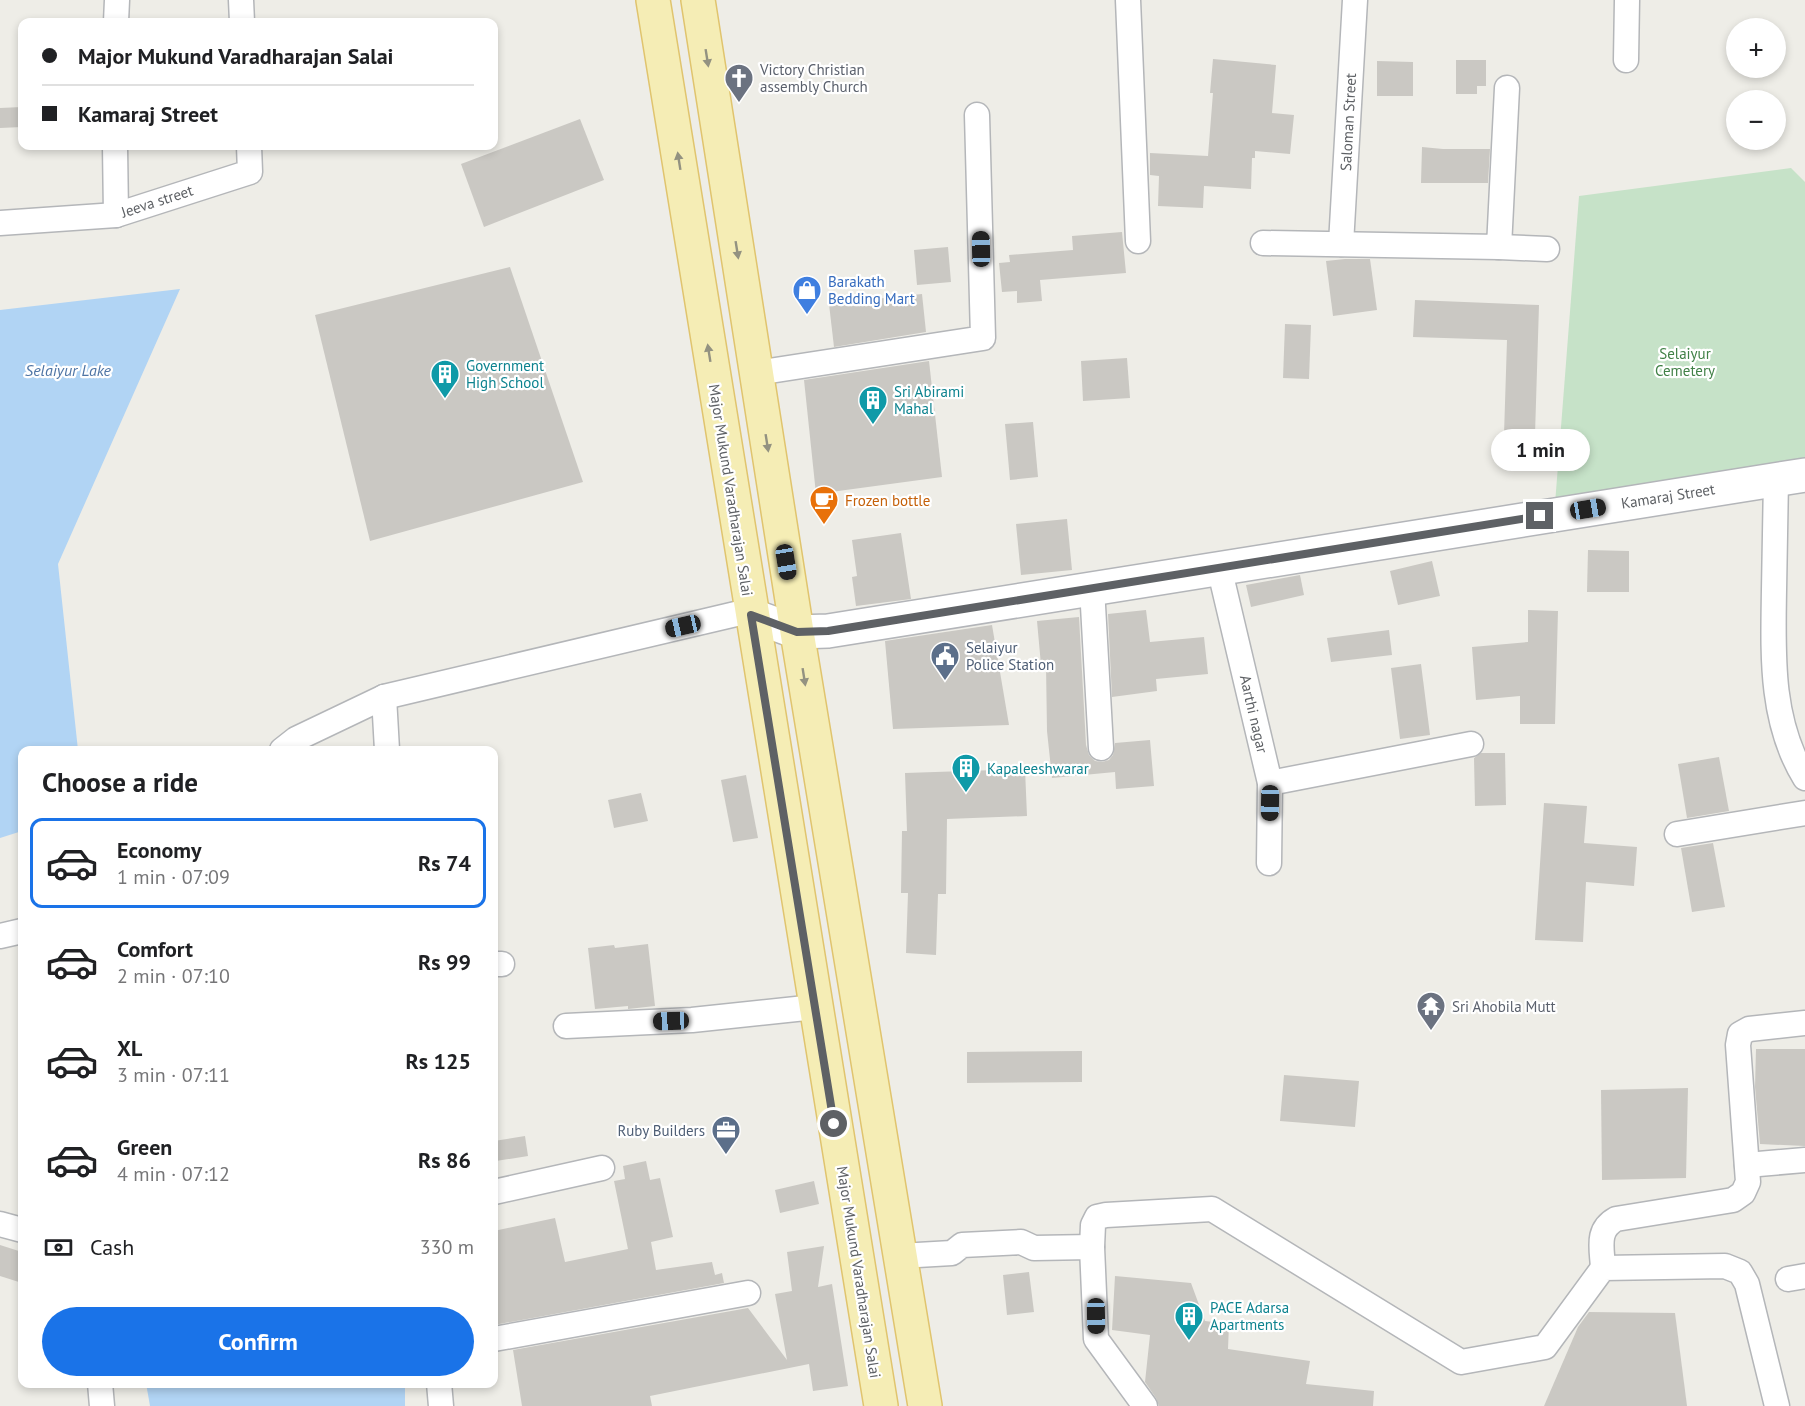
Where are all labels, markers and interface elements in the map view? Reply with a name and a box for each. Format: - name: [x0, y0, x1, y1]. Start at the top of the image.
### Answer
- map controls: [1726, 18, 1786, 150]
- button: +: [1726, 18, 1786, 78]
- text: Major Mukund Varadharajan Salai: [78, 42, 394, 70]
- one-way arrow: [702, 48, 711, 67]
- place label: Victory Christian assembly Church: [759, 60, 868, 96]
- church icon: Victory Christian assembly Church: [723, 62, 755, 104]
- street label: Saloman Street: [1336, 73, 1360, 171]
- button: −: [1726, 90, 1786, 150]
- text: Kamaraj Street: [78, 100, 218, 128]
- one-way arrow: [674, 151, 683, 170]
- street label: Jeeva street: [118, 180, 195, 222]
- car: [972, 231, 990, 267]
- one-way arrow: [732, 241, 741, 260]
- place label: Barakath Bedding Mart: [828, 272, 915, 308]
- shop icon: Barakath Bedding Mart: [791, 274, 823, 316]
- one-way arrow: [705, 344, 714, 363]
- park label: Selaiyur Cemetery: [1655, 344, 1715, 380]
- place label: Government High School: [466, 356, 544, 392]
- building icon: Government High School: [429, 358, 461, 400]
- water label: Selaiyur Lake: [25, 360, 111, 380]
- place label: Sri Abirami Mahal: [894, 382, 964, 418]
- street label: Major Mukund Varadharajan Salai: [705, 383, 757, 597]
- building icon: Sri Abirami Mahal: [857, 384, 889, 426]
- callout: 1 min: [1490, 429, 1590, 471]
- one-way arrow: [762, 434, 771, 453]
- text: 1 min: [1516, 437, 1565, 463]
- street label: Kamaraj Street: [1620, 479, 1716, 513]
- cafe icon: Frozen bottle: [808, 484, 840, 526]
- place label: Frozen bottle: [845, 491, 930, 510]
- car: [1569, 497, 1607, 521]
- route end: [1526, 502, 1553, 529]
- car: [774, 543, 798, 581]
- car: [663, 613, 703, 639]
- place label: Selaiyur Police Station: [966, 638, 1054, 674]
- public building icon: Selaiyur Police Station: [929, 640, 961, 682]
- one-way arrow: [800, 668, 809, 687]
- street label: Aarthi nagar: [1236, 673, 1272, 755]
- building icon: Kapaleeshwarar: [950, 752, 982, 794]
- place label: Kapaleeshwarar: [987, 759, 1089, 778]
- text: Choose a ride: [42, 765, 198, 799]
- car: [1261, 785, 1279, 821]
- icon: car: [45, 836, 99, 890]
- text: Economy: [117, 836, 201, 864]
- text: Rs 74: [418, 849, 471, 877]
- text: 1 min · 07:09: [117, 864, 230, 890]
- icon: car: [45, 935, 99, 989]
- text: Comfort: [117, 935, 193, 963]
- text: Rs 99: [418, 948, 471, 976]
- text: 2 min · 07:10: [117, 963, 230, 989]
- temple icon: Sri Ahobila Mutt: [1415, 990, 1447, 1032]
- place label: Sri Ahobila Mutt: [1452, 997, 1556, 1016]
- car: [653, 1011, 689, 1031]
- icon: car: [45, 1034, 99, 1088]
- text: XL: [117, 1034, 142, 1062]
- text: Rs 125: [405, 1047, 471, 1075]
- text: 3 min · 07:11: [117, 1062, 230, 1088]
- route start: [820, 1110, 847, 1137]
- office icon: Ruby Builders: [710, 1114, 742, 1156]
- place label: Ruby Builders: [617, 1121, 705, 1140]
- icon: car: [45, 1133, 99, 1187]
- text: Green: [117, 1133, 172, 1161]
- text: Rs 86: [418, 1146, 471, 1174]
- text: 4 min · 07:12: [117, 1161, 230, 1187]
- street label: Major Mukund Varadharajan Salai: [833, 1165, 885, 1379]
- icon: cash: [42, 1231, 75, 1264]
- text: Cash: [90, 1233, 134, 1261]
- text: 330 m: [420, 1234, 474, 1260]
- car: [1087, 1298, 1105, 1334]
- place label: PACE Adarsa Apartments: [1210, 1298, 1289, 1334]
- building icon: PACE Adarsa Apartments: [1173, 1300, 1205, 1342]
- button: Confirm: [42, 1307, 474, 1376]

